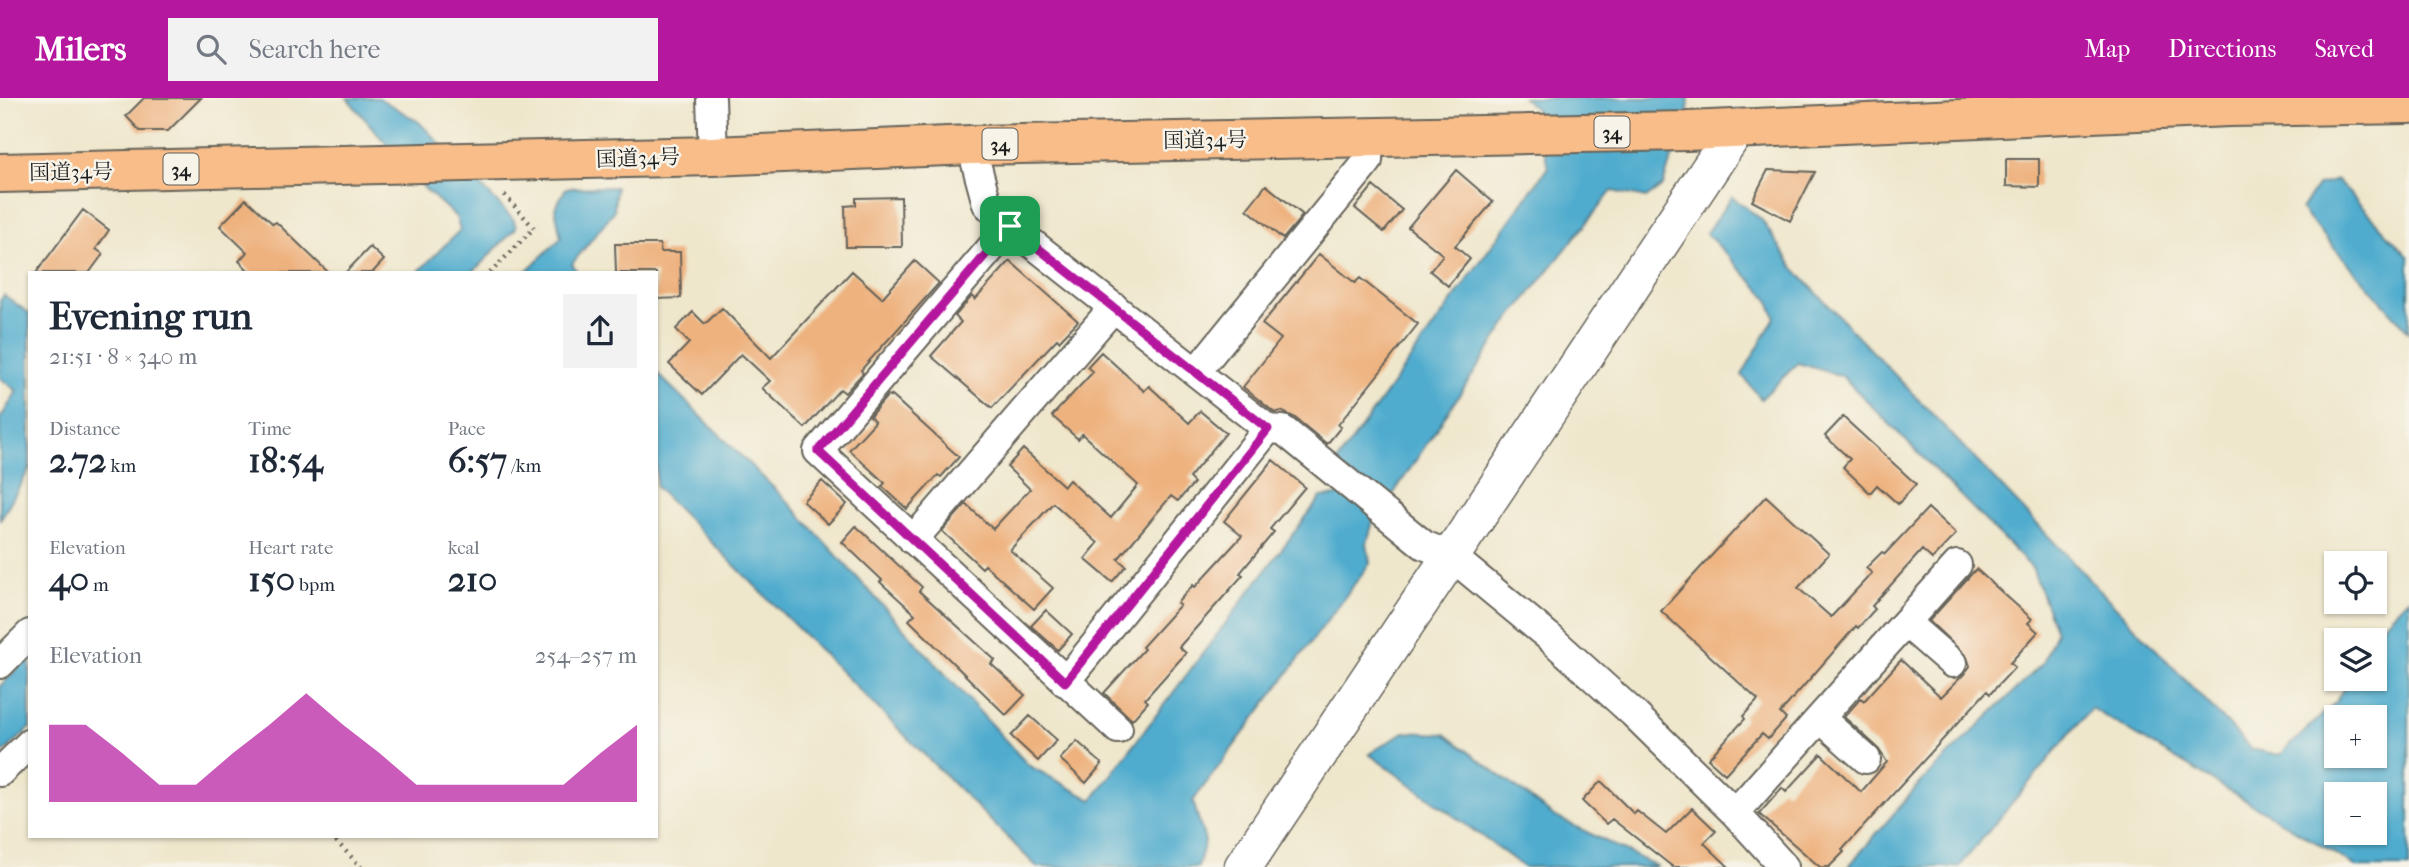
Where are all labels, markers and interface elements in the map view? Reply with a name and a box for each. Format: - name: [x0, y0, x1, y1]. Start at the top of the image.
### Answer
- search box: [168, 18, 658, 81]
- text: Milers: [35, 30, 126, 69]
- icon: search: [192, 30, 230, 68]
- text: Search here: [248, 34, 380, 65]
- text: Map: [2084, 35, 2130, 63]
- text: Directions: [2168, 35, 2276, 63]
- text: Saved: [2314, 35, 2374, 63]
- road number: 34: [1594, 116, 1630, 148]
- street label: 国道34号: [1163, 127, 1247, 153]
- road number: 34: [982, 128, 1018, 159]
- street label: 国道34号: [596, 145, 680, 171]
- road number: 34: [164, 153, 198, 184]
- street label: 国道34号: [29, 159, 113, 185]
- pin: [980, 196, 1040, 256]
- icon: arrive: [991, 207, 1029, 245]
- text: Evening run: [49, 294, 252, 339]
- button: share: [563, 294, 637, 368]
- text: 21:51 · 8 × 340 m: [49, 343, 197, 370]
- text: Distance: [49, 418, 120, 440]
- text: Time: [248, 418, 292, 440]
- text: Pace: [448, 418, 486, 440]
- text: 2.72: [49, 440, 107, 481]
- text: 18:54: [248, 440, 323, 481]
- text: 6:57: [448, 440, 507, 481]
- text: km: [107, 455, 136, 477]
- text: /km: [507, 455, 541, 477]
- text: Elevation: [49, 537, 126, 559]
- text: Heart rate: [248, 537, 333, 559]
- text: kcal: [448, 537, 480, 559]
- map controls: [2324, 551, 2387, 845]
- button: locate: [2324, 551, 2387, 614]
- text: 40: [49, 559, 89, 600]
- text: 150: [248, 559, 295, 600]
- text: 210: [448, 559, 497, 600]
- text: m: [89, 574, 109, 596]
- text: bpm: [295, 574, 335, 596]
- button: layers: [2324, 628, 2387, 691]
- text: Elevation: [49, 642, 142, 669]
- text: 254–257 m: [535, 642, 637, 669]
- button: +: [2324, 705, 2387, 768]
- button: −: [2324, 782, 2387, 845]

